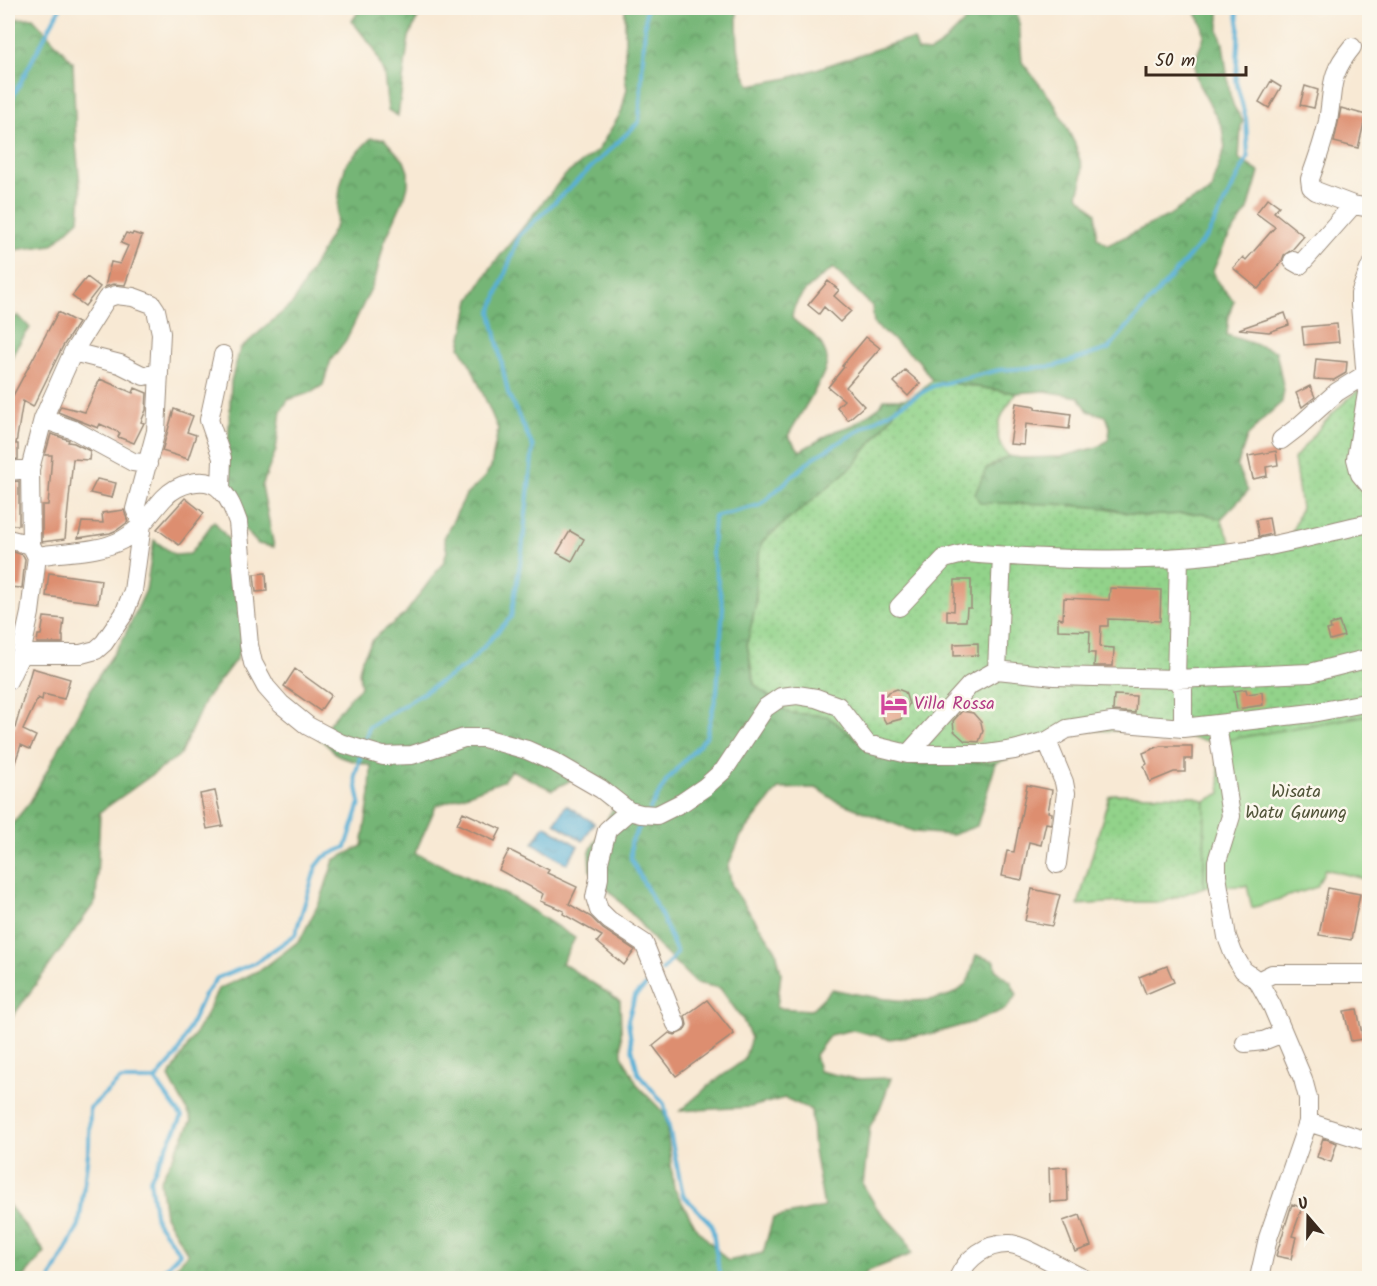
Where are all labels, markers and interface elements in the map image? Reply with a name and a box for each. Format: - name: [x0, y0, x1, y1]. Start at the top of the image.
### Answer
- scale bar: [1146, 39, 1246, 77]
- text: 50 m: [1155, 47, 1195, 76]
- hotel icon: Villa Rossa: [879, 689, 909, 719]
- place label: Villa Rossa: [914, 690, 995, 719]
- park label: Wisata Watu Gunung: [1245, 778, 1347, 828]
- north arrow: [1278, 1187, 1338, 1247]
- text: U: [1295, 1191, 1313, 1218]

